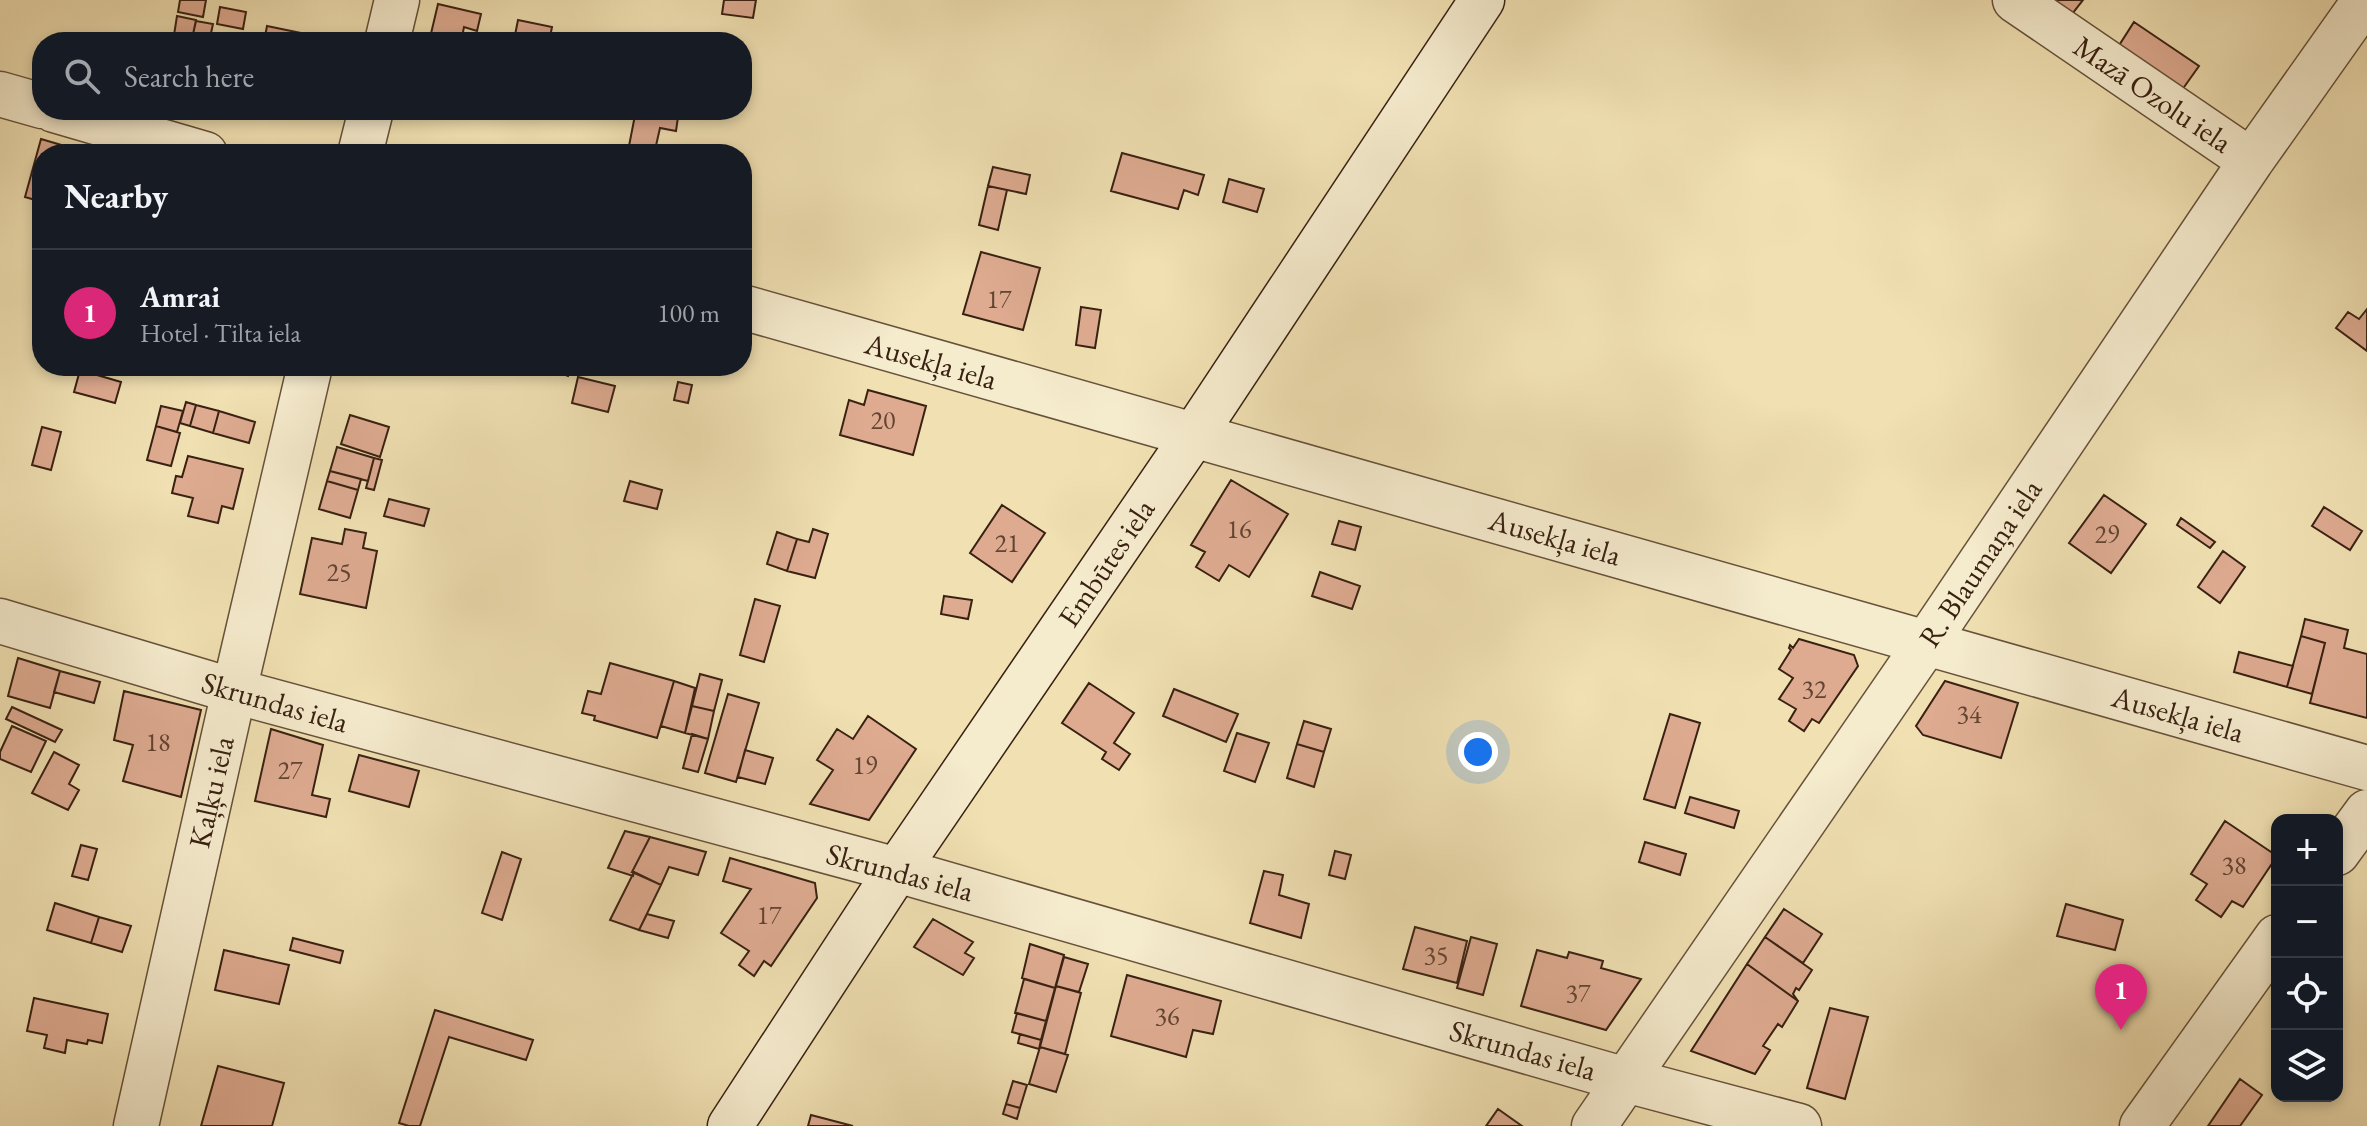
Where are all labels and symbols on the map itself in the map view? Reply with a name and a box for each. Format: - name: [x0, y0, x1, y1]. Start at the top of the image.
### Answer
- street label: Mazā Ozolu iela: [2066, 27, 2240, 161]
- house number: 17: [987, 282, 1012, 316]
- street label: Ausekļa iela: [860, 323, 1001, 398]
- house number: 20: [871, 403, 895, 437]
- street label: R. Blaumaņa iela: [1910, 472, 2050, 654]
- street label: Embūtes iela: [1049, 491, 1163, 635]
- street label: Ausekļa iela: [1484, 499, 1625, 574]
- house number: 16: [1227, 512, 1251, 546]
- house number: 29: [2095, 517, 2120, 551]
- house number: 21: [995, 526, 1019, 560]
- house number: 25: [327, 555, 351, 589]
- street label: Skrundas iela: [197, 662, 353, 742]
- house number: 32: [1802, 672, 1827, 706]
- street label: Ausekļa iela: [2107, 676, 2248, 751]
- house number: 34: [1957, 697, 1982, 731]
- house number: 18: [146, 725, 170, 759]
- street label: Kaļķu iela: [179, 732, 243, 852]
- your location: [1458, 732, 1498, 772]
- house number: 19: [853, 748, 878, 782]
- house number: 27: [278, 753, 303, 787]
- street label: Skrundas iela: [822, 834, 978, 910]
- house number: 38: [2222, 848, 2246, 882]
- house number: 17: [757, 898, 782, 932]
- house number: 35: [1424, 938, 1448, 972]
- pin: 1: [2095, 964, 2147, 1030]
- house number: 37: [1566, 976, 1591, 1010]
- house number: 36: [1155, 999, 1179, 1033]
- street label: Skrundas iela: [1445, 1010, 1601, 1090]

